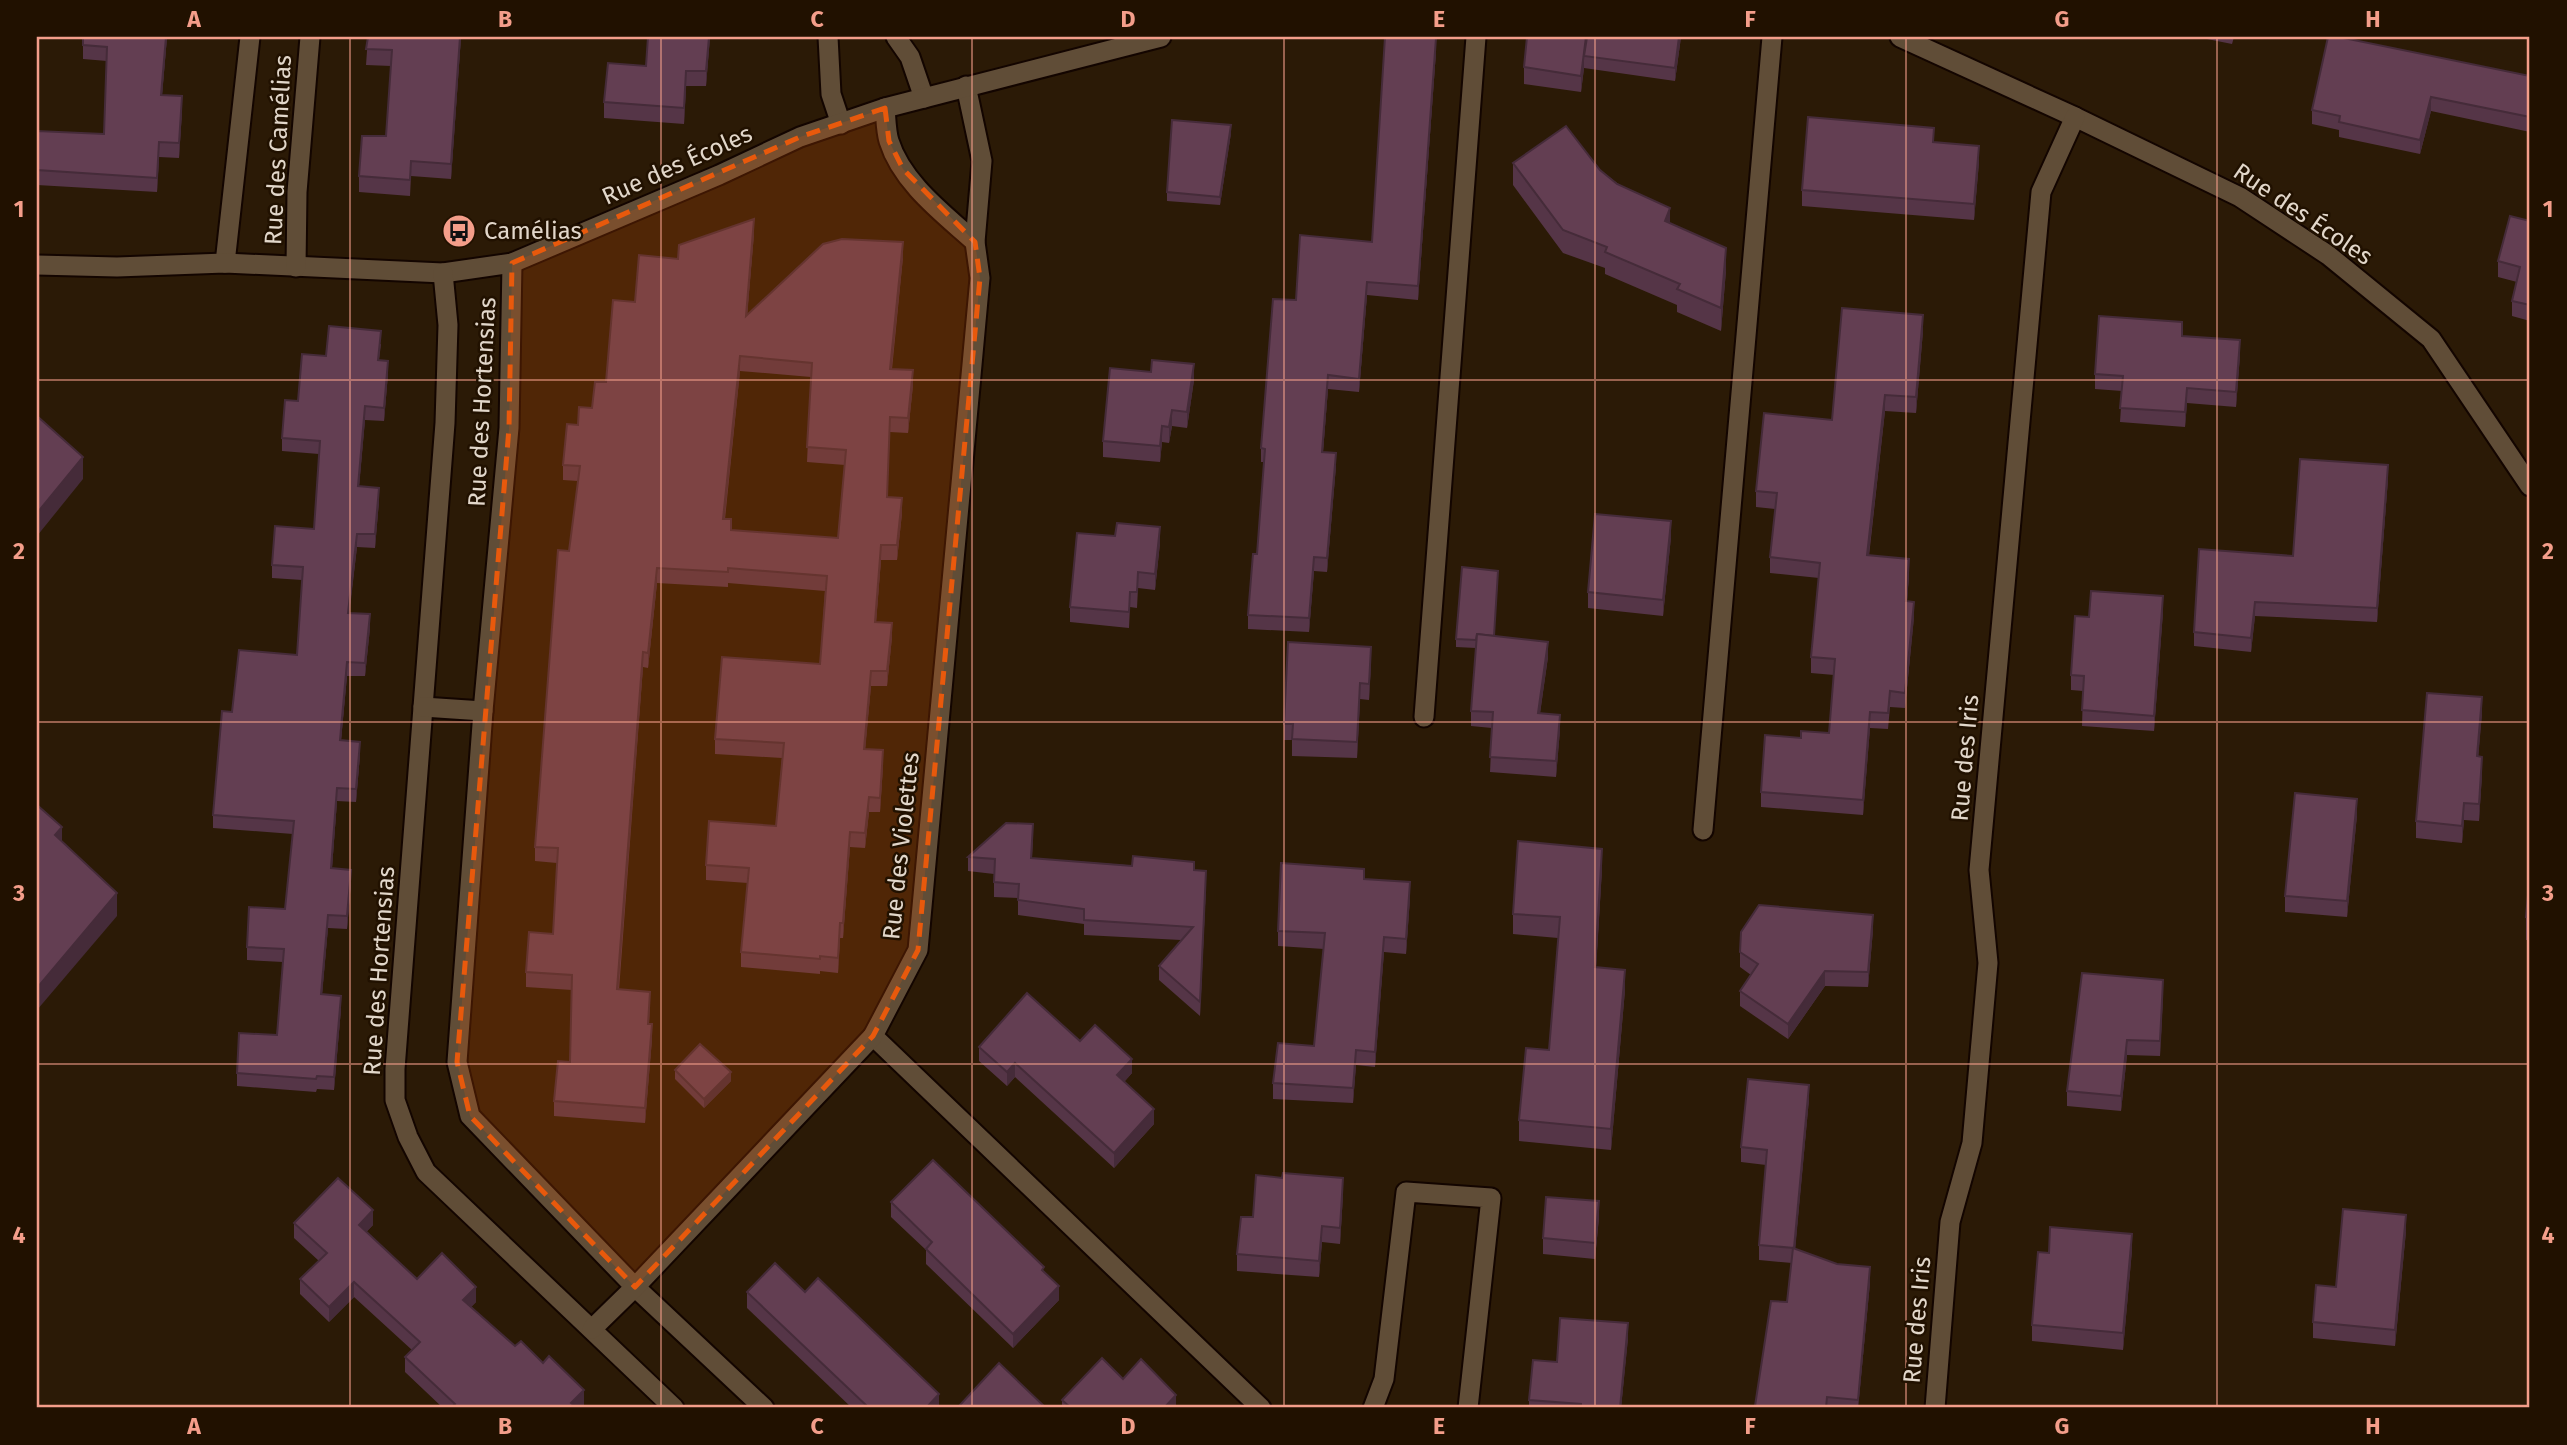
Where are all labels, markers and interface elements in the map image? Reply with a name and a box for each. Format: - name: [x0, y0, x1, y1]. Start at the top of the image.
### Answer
- text: A: [186, 5, 201, 33]
- text: B: [498, 5, 512, 33]
- text: C: [810, 5, 824, 33]
- text: D: [1121, 5, 1136, 33]
- text: E: [1433, 5, 1445, 33]
- text: F: [1744, 5, 1756, 33]
- text: G: [2055, 5, 2069, 33]
- text: H: [2365, 5, 2381, 33]
- street label: Rue des Camélias: [259, 54, 297, 246]
- street label: Rue des Écoles: [597, 118, 756, 211]
- street label: Rue des Écoles: [2228, 156, 2378, 271]
- text: 1: [14, 195, 24, 223]
- text: 1: [2543, 195, 2553, 223]
- bus stop icon: Camélias: [440, 212, 478, 250]
- place label: Camélias: [484, 217, 582, 245]
- street label: Rue des Hortensias: [463, 296, 501, 508]
- text: 2: [13, 537, 25, 565]
- text: 2: [2542, 537, 2554, 565]
- street label: Rue des Iris: [1946, 693, 1984, 823]
- street label: Rue des Violettes: [877, 751, 925, 941]
- street label: Rue des Hortensias: [358, 865, 400, 1077]
- text: 3: [12, 879, 25, 907]
- text: 3: [2541, 879, 2554, 907]
- text: 4: [13, 1221, 26, 1249]
- text: 4: [2542, 1221, 2555, 1249]
- street label: Rue des Iris: [1898, 1255, 1936, 1385]
- text: A: [186, 1412, 201, 1440]
- text: B: [498, 1412, 512, 1440]
- text: C: [810, 1412, 824, 1440]
- text: D: [1121, 1412, 1136, 1440]
- text: E: [1433, 1412, 1445, 1440]
- text: F: [1744, 1412, 1756, 1440]
- text: G: [2055, 1412, 2069, 1440]
- text: H: [2365, 1412, 2381, 1440]

